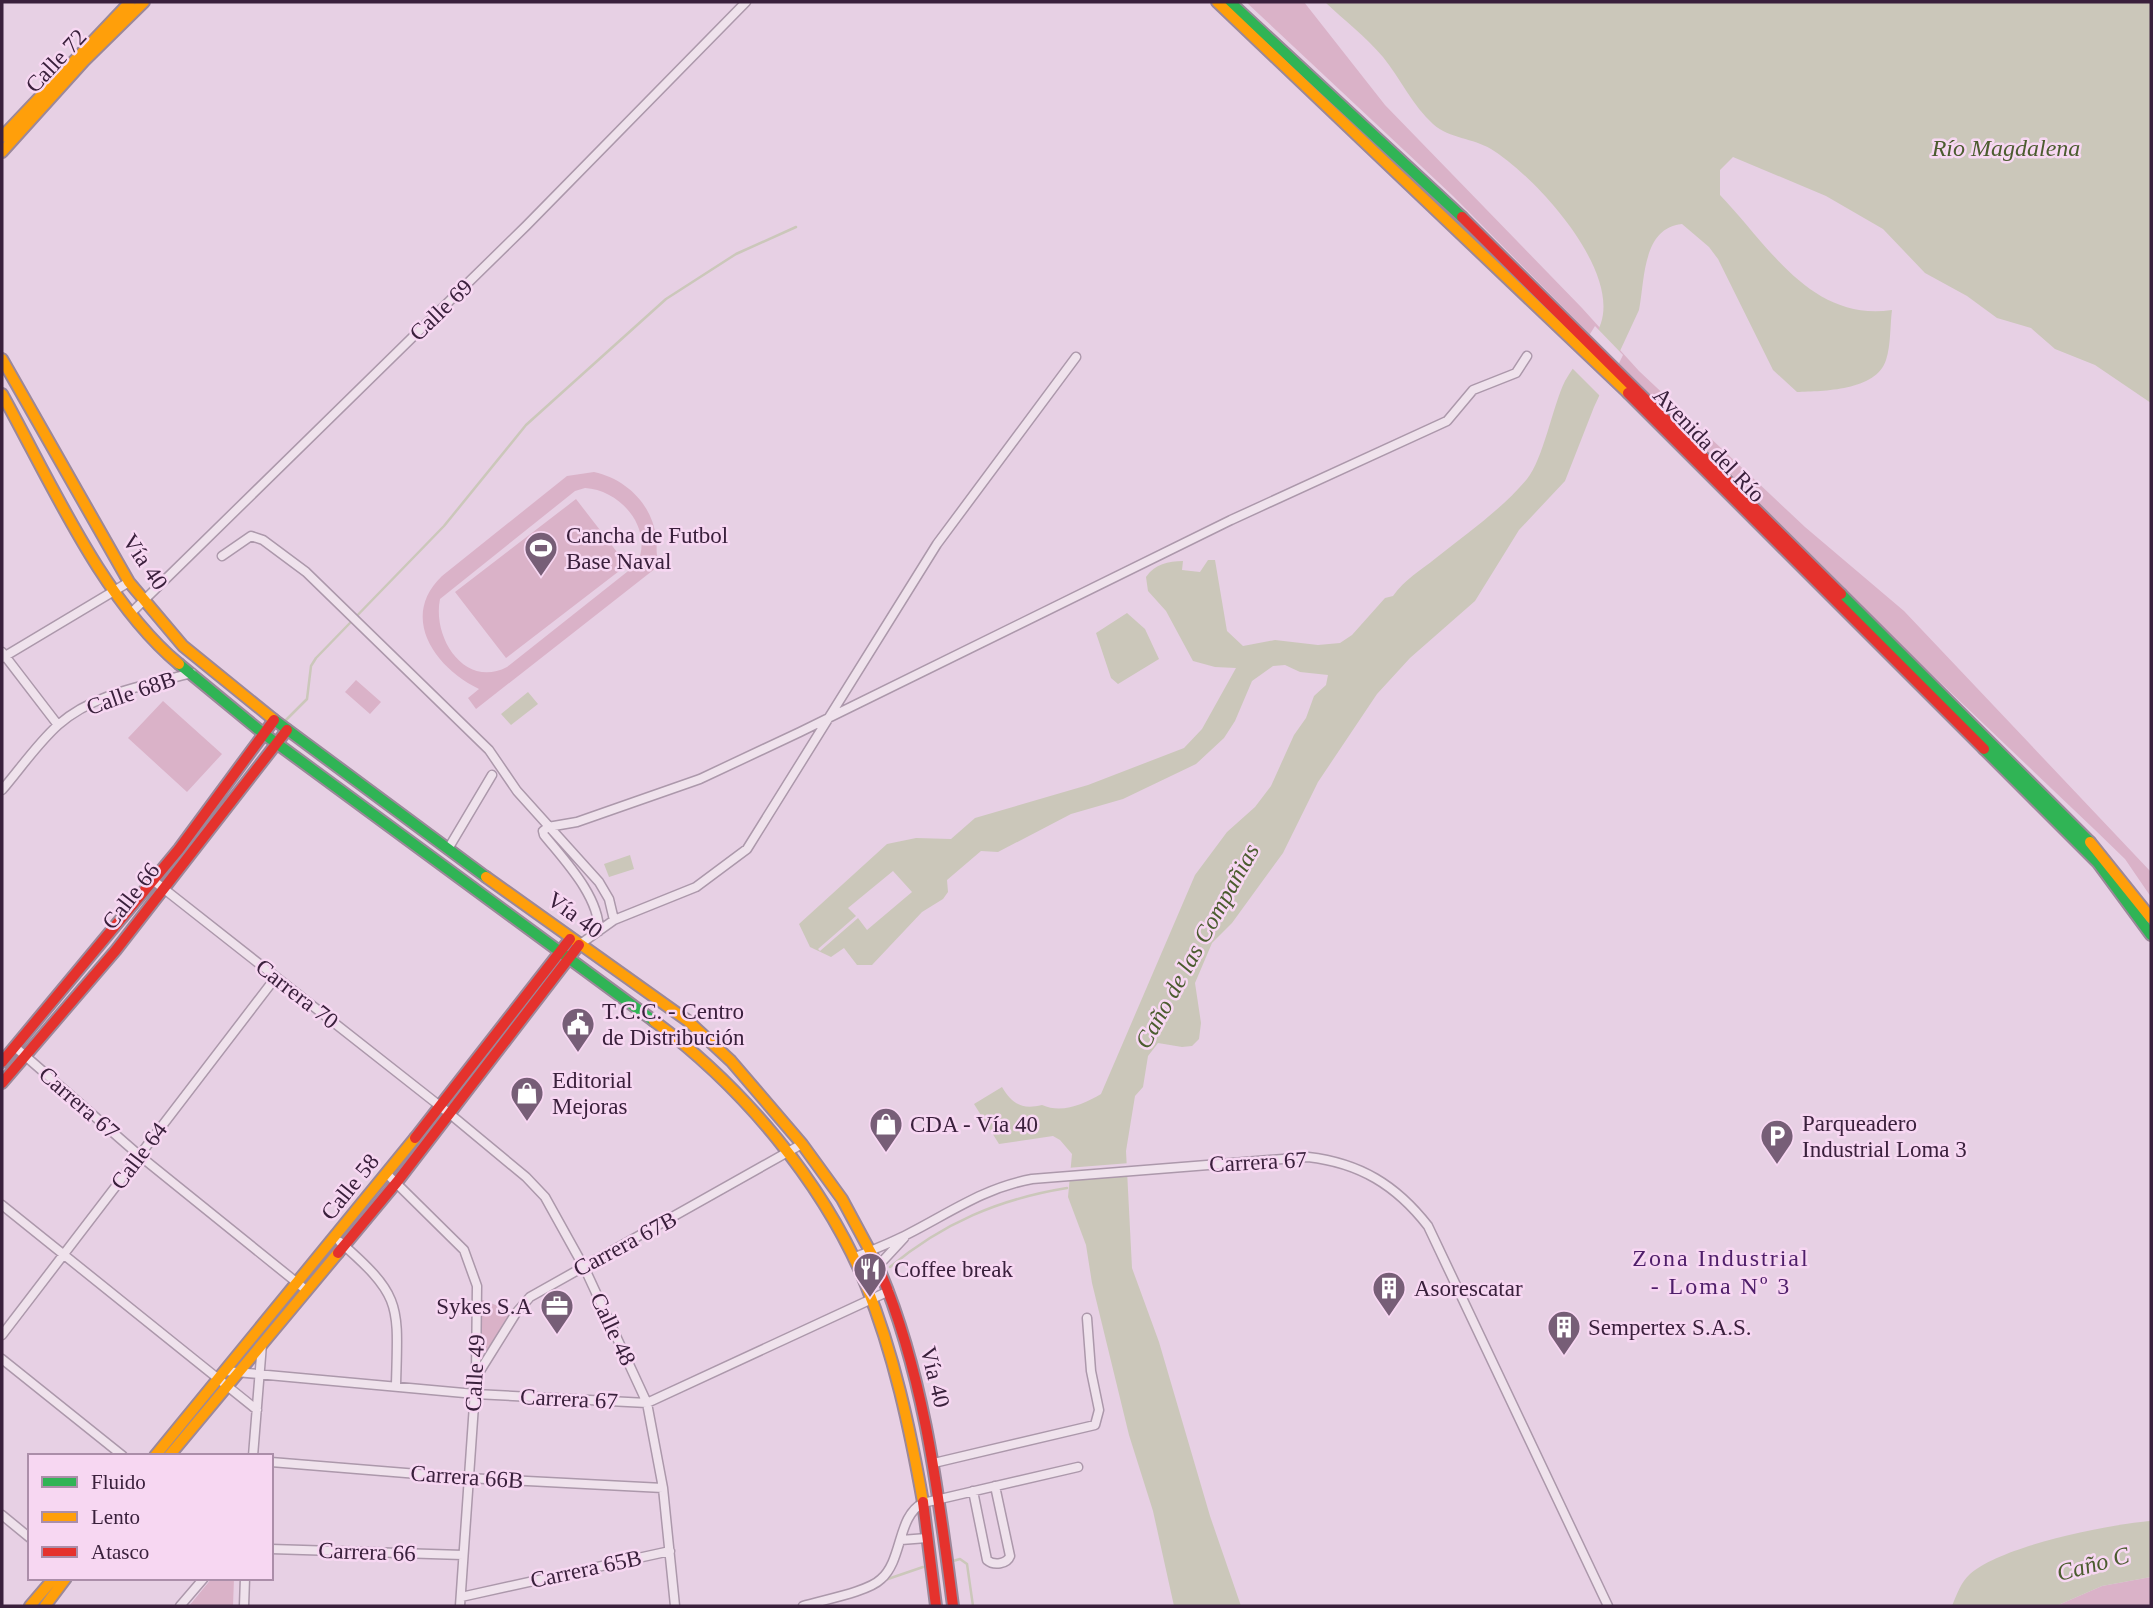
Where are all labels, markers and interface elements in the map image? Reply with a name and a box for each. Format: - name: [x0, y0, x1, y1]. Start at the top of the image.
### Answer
- street label: Calle 72: [20, 24, 92, 98]
- water label: Río Magdalena: [1931, 135, 2080, 161]
- street label: Calle 69: [405, 274, 477, 346]
- street label: Avenida del Río: [1648, 383, 1770, 507]
- place label: Cancha de Futbol Base Naval: [566, 523, 728, 574]
- street label: Vía 40: [117, 529, 173, 595]
- sports icon: Cancha de Futbol Base Naval: [522, 529, 560, 578]
- street label: Calle 68B: [83, 666, 179, 720]
- water label: Caño de las Compañias: [1130, 839, 1264, 1053]
- street label: Calle 66: [97, 858, 165, 934]
- street label: Vía 40: [543, 887, 607, 943]
- street label: Carrera 70: [251, 954, 343, 1034]
- place label: T.C.C. - Centro de Distribución: [602, 999, 745, 1050]
- public building icon: T.C.C. - Centro de Distribución: [559, 1005, 597, 1054]
- street label: Carrera 67: [34, 1062, 124, 1144]
- place label: Editorial Mejoras: [552, 1068, 632, 1119]
- shop icon: Editorial Mejoras: [508, 1074, 546, 1123]
- shop icon: CDA - Vía 40: [867, 1105, 905, 1154]
- place label: Parqueadero Industrial Loma 3: [1802, 1111, 1967, 1162]
- place label: CDA - Vía 40: [910, 1112, 1038, 1137]
- street label: Calle 64: [106, 1117, 173, 1194]
- parking icon: Parqueadero Industrial Loma 3: [1758, 1117, 1796, 1166]
- street label: Carrera 67: [1209, 1147, 1307, 1177]
- street label: Calle 58: [316, 1149, 384, 1225]
- street label: Carrera 67B: [569, 1206, 681, 1282]
- district label: Zona Industrial - Loma Nº 3: [1632, 1245, 1810, 1299]
- restaurant icon: Coffee break: [851, 1250, 889, 1299]
- place label: Coffee break: [894, 1257, 1013, 1282]
- building icon: Asorescatar: [1370, 1269, 1408, 1318]
- place label: Asorescatar: [1414, 1276, 1523, 1301]
- office icon: Sykes S.A: [538, 1287, 576, 1336]
- street label: Calle 48: [585, 1289, 641, 1369]
- place label: Sykes S.A: [436, 1294, 532, 1319]
- building icon: Sempertex S.A.S.: [1545, 1308, 1583, 1357]
- place label: Sempertex S.A.S.: [1588, 1315, 1752, 1340]
- street label: Calle 49: [460, 1334, 490, 1412]
- street label: Vía 40: [915, 1344, 955, 1410]
- street label: Carrera 67: [520, 1384, 618, 1414]
- legend: [28, 1454, 273, 1580]
- street label: Carrera 66B: [410, 1461, 524, 1493]
- text: Fluido: [91, 1470, 146, 1494]
- text: Lento: [91, 1505, 140, 1529]
- street label: Carrera 66: [318, 1538, 416, 1566]
- text: Atasco: [91, 1540, 149, 1564]
- water label: Caño C: [2054, 1542, 2133, 1586]
- street label: Carrera 65B: [528, 1545, 644, 1593]

